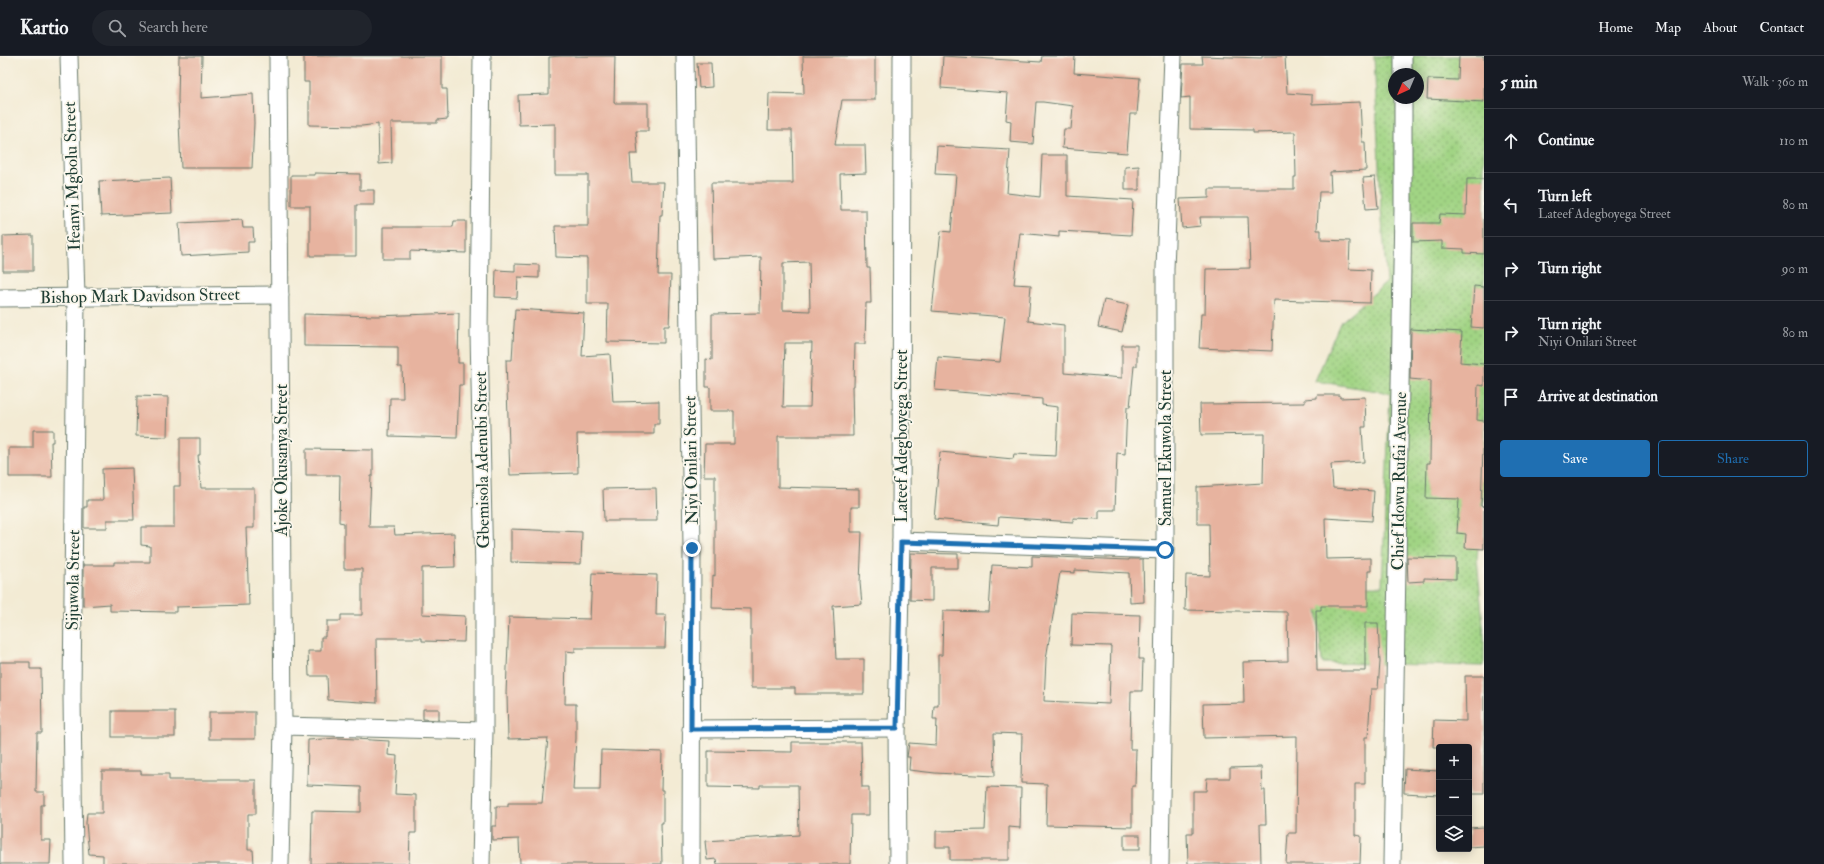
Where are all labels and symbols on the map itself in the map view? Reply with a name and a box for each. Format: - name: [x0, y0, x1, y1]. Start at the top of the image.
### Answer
- north arrow: [1388, 68, 1424, 104]
- street label: Ifeanyi Mgbolu Street: [59, 100, 86, 251]
- street label: Bishop Mark Davidson Street: [40, 284, 241, 309]
- street label: Lateef Adegboyega Street: [891, 349, 913, 523]
- street label: Samuel Ekuwola Street: [1155, 369, 1176, 526]
- street label: Gbemisola Adenubi Street: [470, 371, 494, 549]
- street label: Ajoke Okusanya Street: [271, 383, 293, 537]
- street label: Chief Idowu Rufai Avenue: [1387, 392, 1411, 570]
- street label: Niyi Onilari Street: [679, 395, 704, 525]
- street label: Sijuwola Street: [62, 529, 84, 631]
- route end: [683, 539, 701, 557]
- route start: [1156, 541, 1174, 559]

